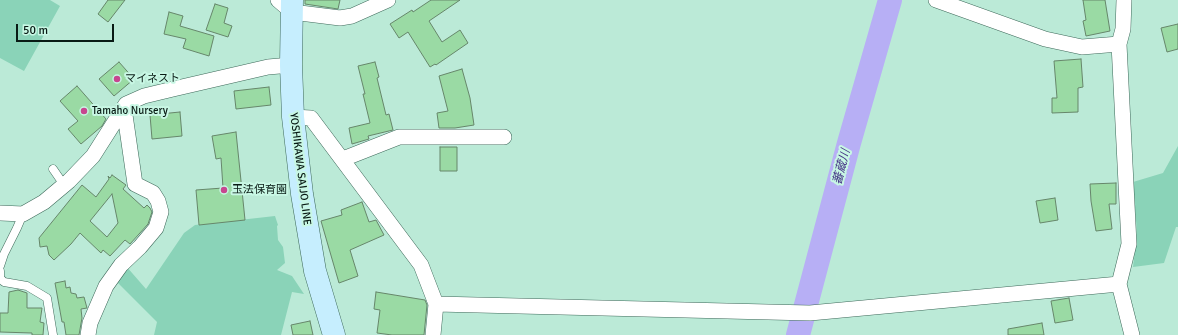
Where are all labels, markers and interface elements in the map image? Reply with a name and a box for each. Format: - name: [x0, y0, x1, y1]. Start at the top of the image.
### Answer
- scale bar: [18, 16, 116, 42]
- text: 50 m: [23, 23, 48, 38]
- place label: マイネスト: [125, 72, 180, 86]
- marker: マイネスト: [112, 74, 122, 84]
- place label: Tamaho Nursery: [92, 104, 168, 118]
- marker: Tamaho Nursery: [79, 106, 89, 116]
- street label: YOSHIKAWA SAIJO LINE: [287, 112, 313, 226]
- water label: 蕃蔵川: [830, 148, 854, 186]
- place label: 玉法保育園: [232, 183, 287, 197]
- marker: 玉法保育園: [219, 185, 229, 195]

